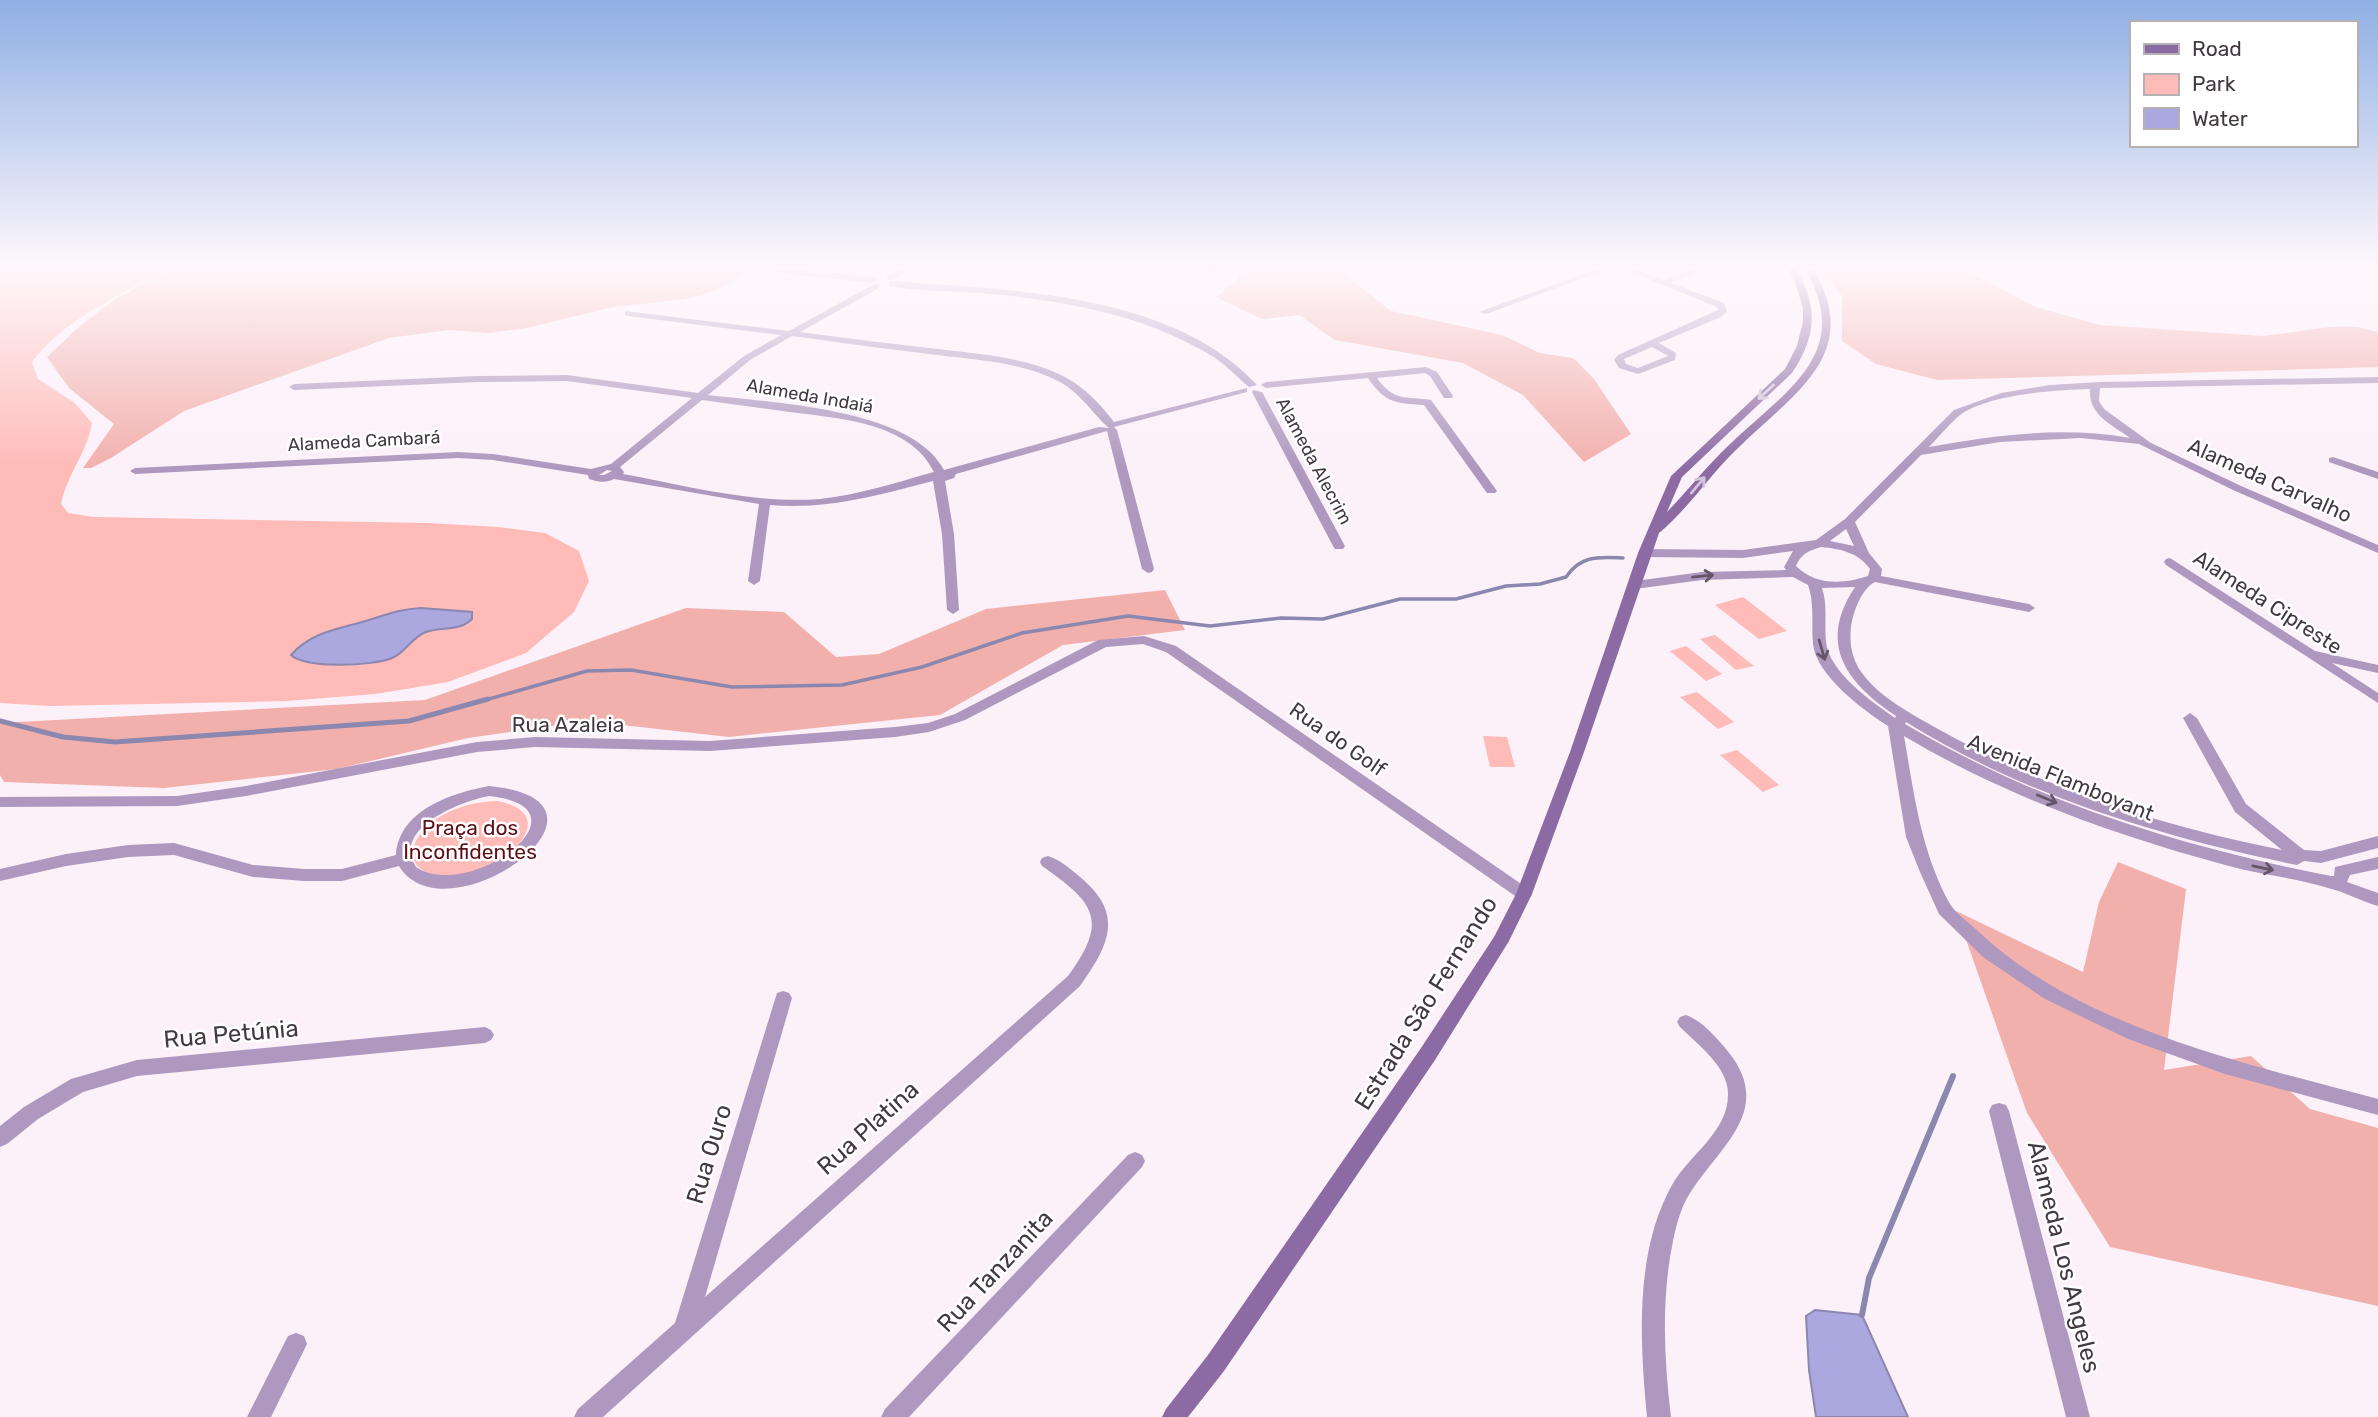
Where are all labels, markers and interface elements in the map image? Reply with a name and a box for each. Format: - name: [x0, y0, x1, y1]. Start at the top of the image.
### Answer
- legend: [2130, 21, 2357, 147]
- text: Road: [2192, 36, 2242, 61]
- text: Park: [2192, 71, 2236, 96]
- text: Water: [2192, 106, 2248, 131]
- street label: Alameda Indaiá: [745, 374, 875, 418]
- one-way arrow: [1758, 384, 1775, 401]
- street label: Alameda Alecrim: [1271, 394, 1357, 528]
- street label: Alameda Cambará: [287, 426, 441, 456]
- street label: Alameda Carvalho: [2184, 433, 2356, 527]
- one-way arrow: [1690, 476, 1706, 494]
- street label: Alameda Cipreste: [2189, 545, 2347, 659]
- one-way arrow: [1691, 569, 1713, 582]
- one-way arrow: [1816, 638, 1829, 660]
- street label: Rua do Golf: [1285, 697, 1391, 781]
- street label: Rua Azaleia: [512, 712, 624, 737]
- street label: Avenida Flamboyant: [1964, 728, 2158, 826]
- one-way arrow: [2035, 793, 2057, 806]
- park label: Praça dos Inconfidentes: [403, 815, 537, 864]
- one-way arrow: [2251, 862, 2274, 876]
- street label: Estrada São Fernando: [1349, 891, 1503, 1115]
- street label: Rua Petúnia: [162, 1014, 300, 1054]
- street label: Rua Platina: [812, 1075, 924, 1181]
- street label: Rua Ouro: [681, 1101, 737, 1207]
- street label: Alameda Los Angeles: [2022, 1138, 2106, 1376]
- street label: Rua Tanzanita: [931, 1204, 1059, 1338]

